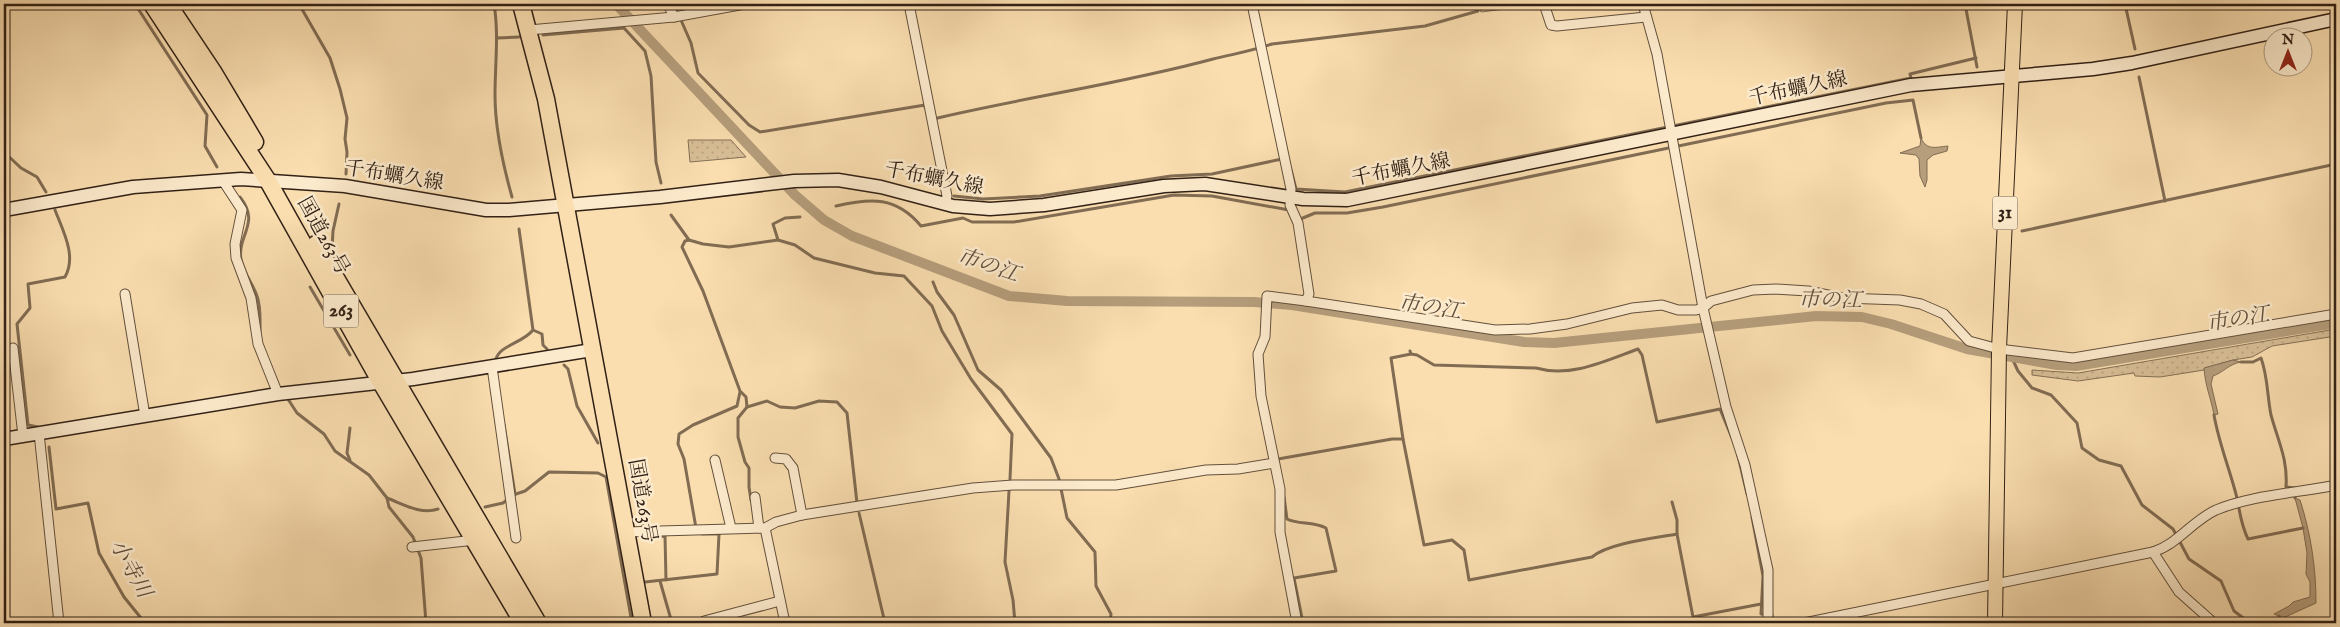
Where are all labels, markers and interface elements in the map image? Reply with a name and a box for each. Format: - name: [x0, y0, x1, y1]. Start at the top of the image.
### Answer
- north arrow: [2262, 28, 2312, 78]
- text: N: [2281, 31, 2294, 49]
- street label: 千布蠣久線: [1746, 66, 1850, 112]
- street label: 千布蠣久線: [1350, 148, 1452, 192]
- street label: 千布蠣久線: [343, 156, 445, 196]
- street label: 千布蠣久線: [883, 157, 985, 201]
- street label: 国道263号: [291, 193, 355, 279]
- road number: 31: [1992, 197, 2018, 230]
- water label: 市の江: [954, 243, 1025, 290]
- water label: 市の江: [1798, 287, 1865, 315]
- water label: 市の江: [1397, 290, 1466, 327]
- road number: 263: [324, 294, 358, 328]
- water label: 市の江: [2205, 301, 2274, 338]
- street label: 国道263号: [622, 457, 662, 545]
- water label: 小寺川: [103, 535, 158, 605]

